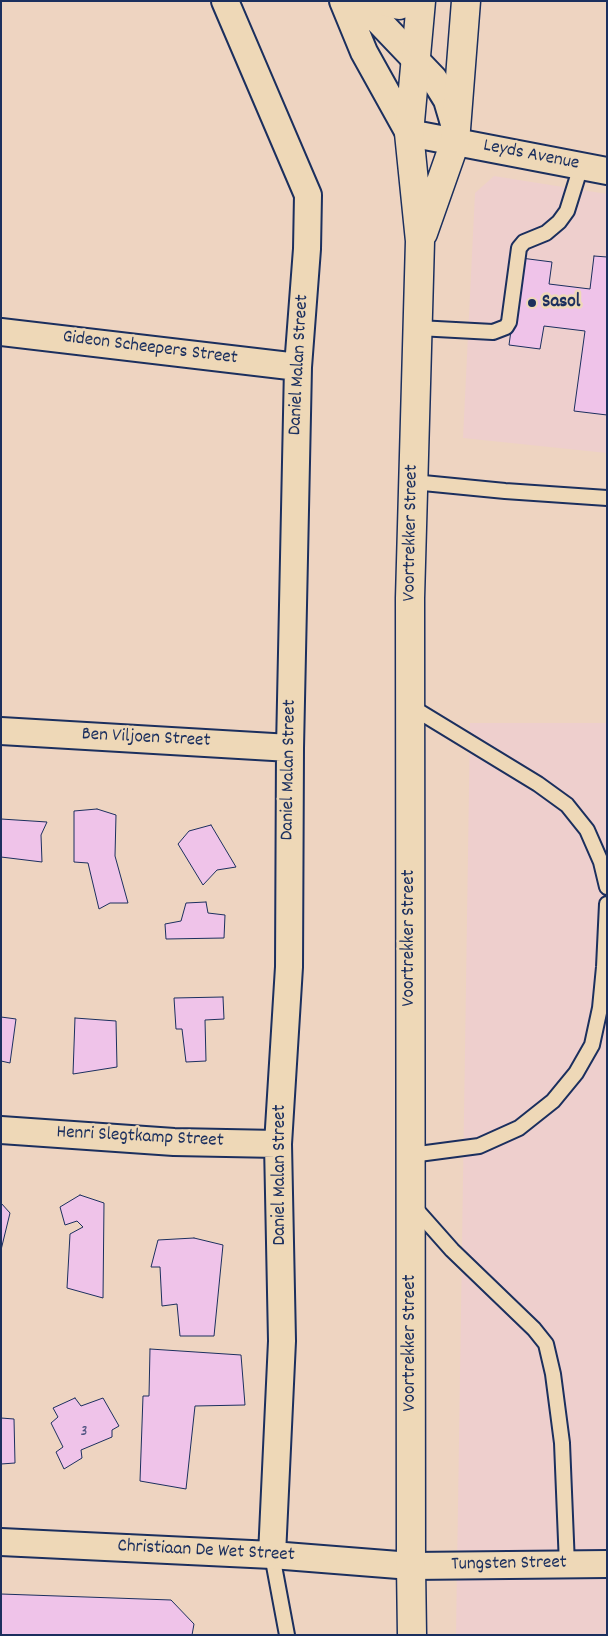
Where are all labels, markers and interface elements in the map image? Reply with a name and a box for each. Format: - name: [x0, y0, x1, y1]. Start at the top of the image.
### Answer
- street label: Leyds Avenue: [481, 136, 581, 176]
- place label: Sasol: [542, 292, 580, 314]
- street label: Daniel Malan Street: [285, 294, 315, 436]
- marker: Sasol: [526, 297, 538, 309]
- street label: Gideon Scheepers Street: [61, 327, 239, 371]
- street label: Voortrekker Street: [399, 464, 425, 602]
- street label: Daniel Malan Street: [277, 699, 303, 841]
- street label: Ben Viljoen Street: [81, 724, 211, 754]
- street label: Voortrekker Street: [399, 869, 421, 1007]
- street label: Daniel Malan Street: [270, 1105, 292, 1245]
- street label: Henri Slegtkamp Street: [56, 1122, 224, 1154]
- street label: Voortrekker Street: [400, 1274, 422, 1412]
- house number: 3: [80, 1423, 88, 1443]
- street label: Christiaan De Wet Street: [117, 1536, 295, 1568]
- street label: Tungsten Street: [451, 1553, 567, 1577]

